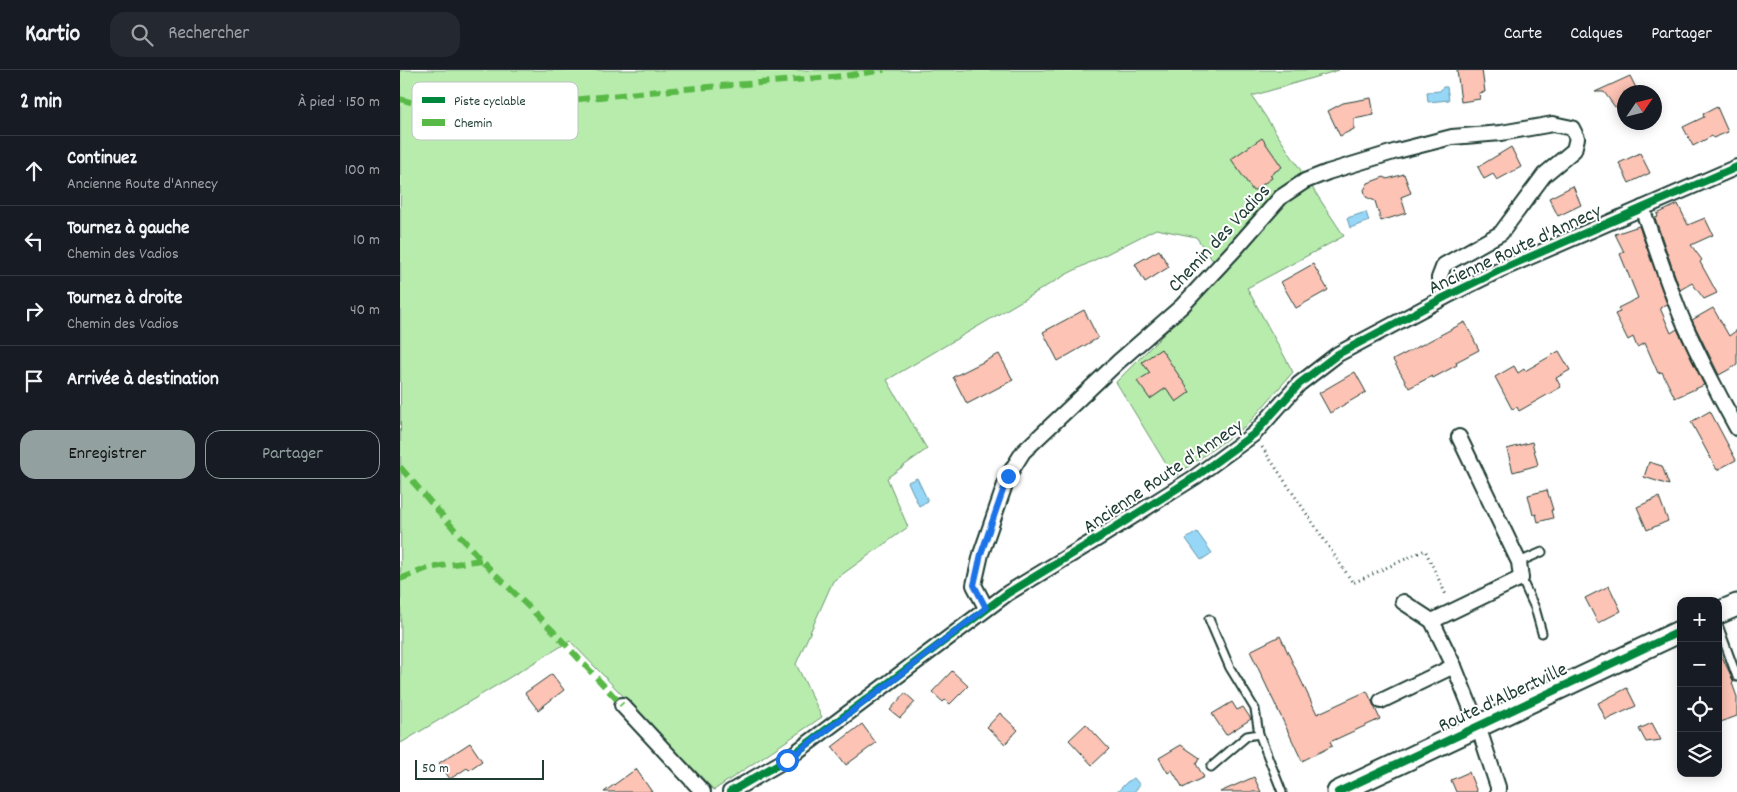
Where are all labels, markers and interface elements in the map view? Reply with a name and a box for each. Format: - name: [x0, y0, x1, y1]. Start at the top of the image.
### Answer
- search box: [110, 12, 460, 57]
- text: Kartio: [25, 18, 80, 52]
- icon: search: [128, 21, 156, 49]
- text: Rechercher: [168, 21, 249, 48]
- text: Carte: [1504, 22, 1542, 47]
- text: Calques: [1570, 22, 1623, 47]
- text: Partager: [1651, 22, 1712, 47]
- legend: [412, 82, 578, 140]
- north arrow: [1617, 85, 1662, 130]
- text: 2 min: [20, 88, 62, 118]
- text: À pied · 150 m: [298, 91, 380, 114]
- text: Piste cyclable: [454, 92, 526, 112]
- text: Chemin: [454, 114, 492, 134]
- text: Continuez: [67, 146, 137, 173]
- icon: ahead: [20, 157, 48, 185]
- text: 100 m: [344, 159, 380, 182]
- text: Ancienne Route d'Annecy: [67, 173, 218, 196]
- street label: Chemin des Vadios: [1162, 178, 1278, 300]
- street label: Ancienne Route d'Annecy: [1424, 198, 1607, 303]
- text: Tournez à gauche: [67, 216, 189, 243]
- icon: left: [20, 227, 48, 255]
- text: 10 m: [353, 229, 380, 252]
- text: Chemin des Vadios: [67, 243, 179, 266]
- text: Tournez à droite: [67, 286, 182, 313]
- icon: right: [20, 297, 48, 325]
- text: 40 m: [350, 299, 380, 322]
- text: Chemin des Vadios: [67, 313, 179, 336]
- icon: arrive: [20, 367, 48, 395]
- text: Arrivée à destination: [67, 367, 219, 394]
- street label: Ancienne Route d'Annecy: [1078, 413, 1250, 542]
- button: Enregistrer: [20, 430, 195, 479]
- button: Partager: [205, 430, 380, 479]
- route end: [997, 465, 1020, 488]
- map controls: [1677, 597, 1722, 777]
- button: +: [1677, 597, 1722, 642]
- button: −: [1677, 642, 1722, 687]
- street label: Route d'Albertville: [1434, 656, 1573, 741]
- button: locate: [1677, 687, 1722, 732]
- button: layers: [1677, 732, 1722, 777]
- route start: [776, 749, 799, 772]
- scale bar: [415, 757, 544, 780]
- text: 50 m: [422, 759, 449, 779]

